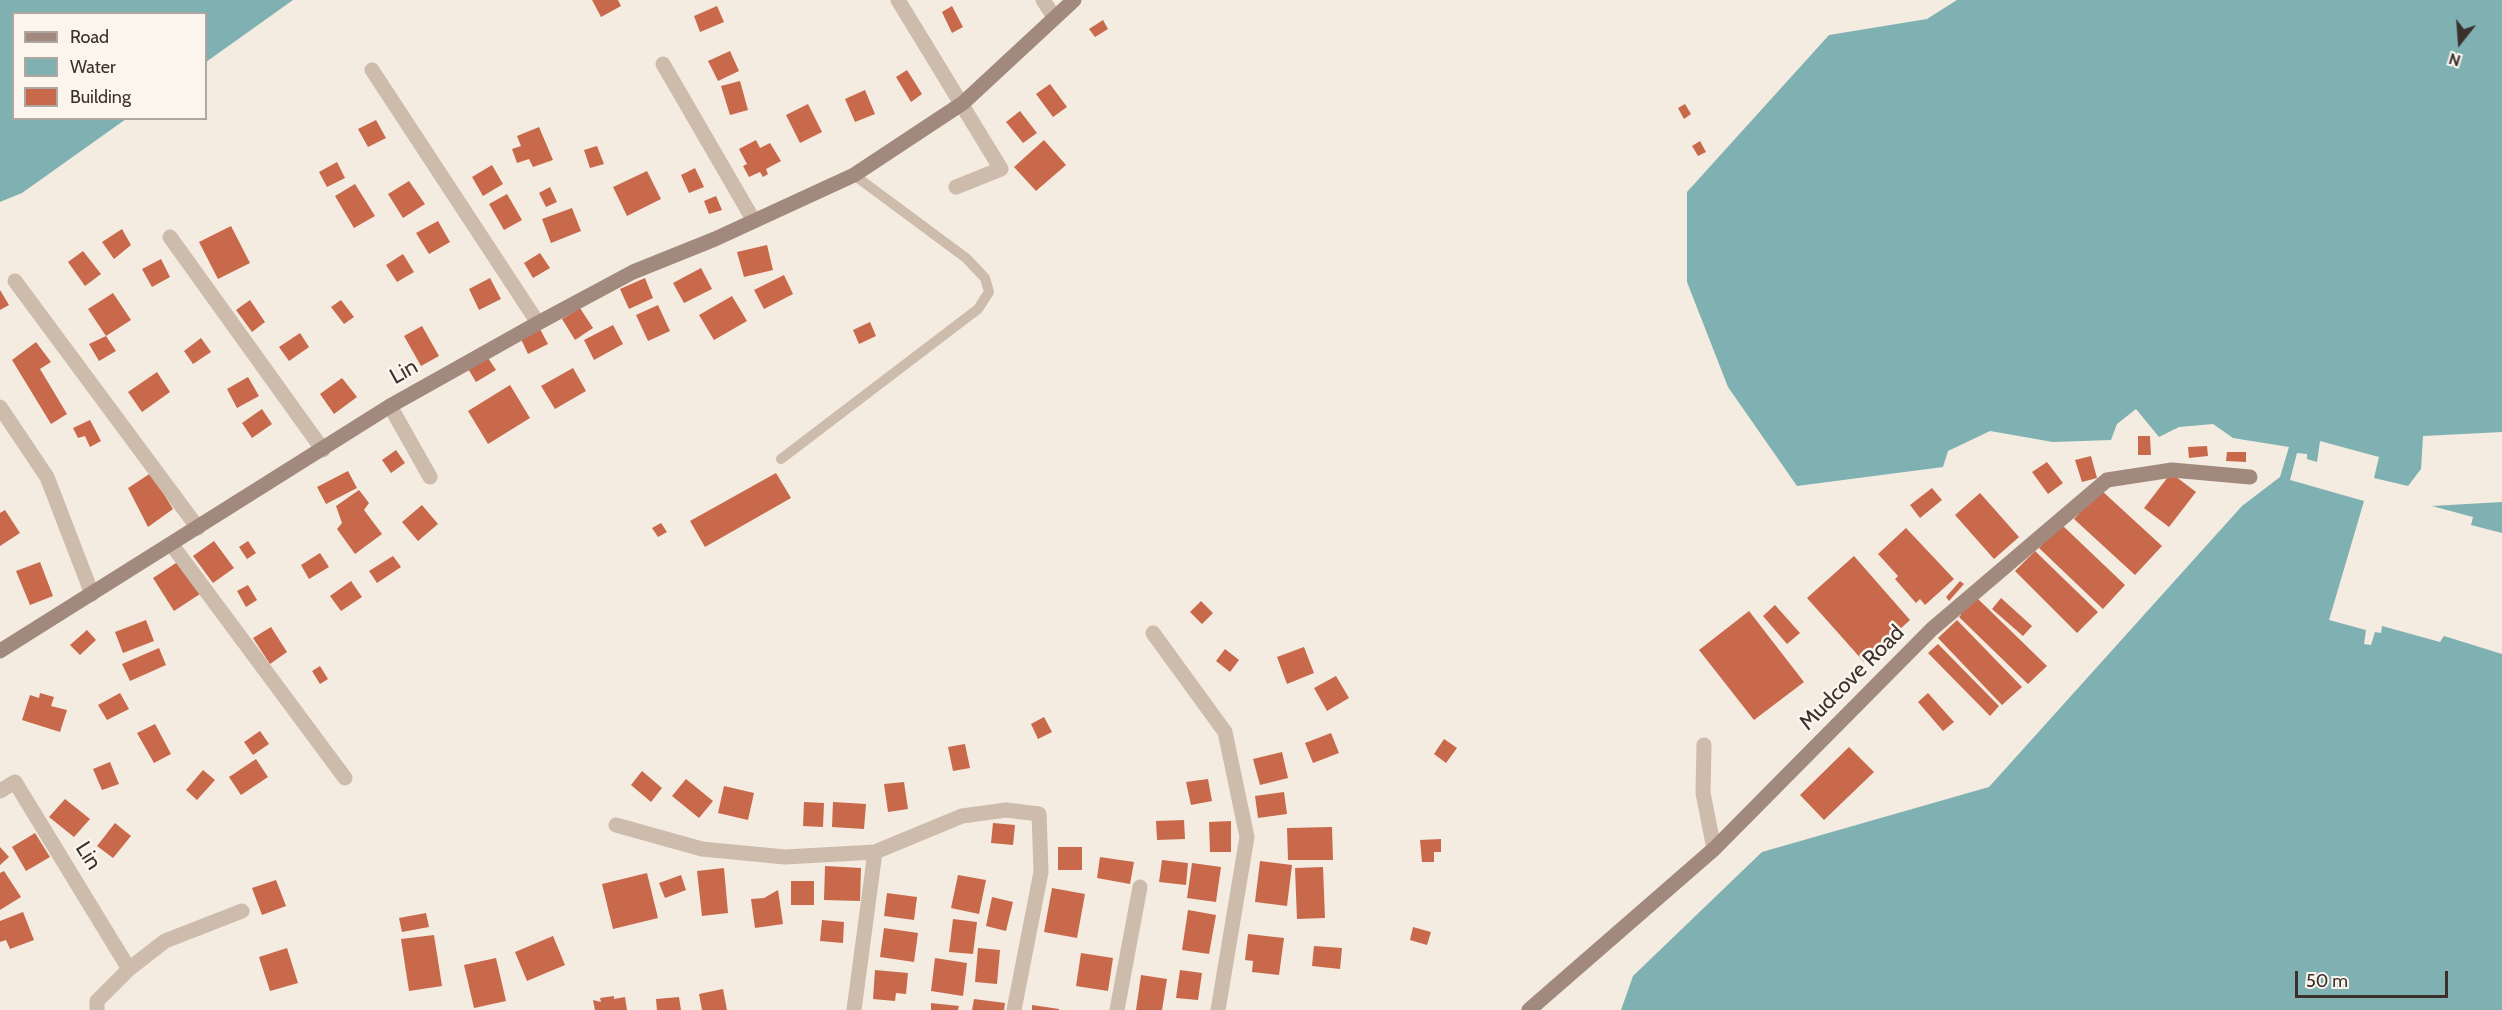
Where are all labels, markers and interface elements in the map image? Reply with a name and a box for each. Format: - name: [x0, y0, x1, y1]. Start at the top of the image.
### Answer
- legend: [12, 12, 207, 120]
- north arrow: [2430, 12, 2490, 72]
- text: Road: [70, 26, 109, 48]
- text: N: [2446, 49, 2463, 70]
- text: Water: [70, 56, 116, 78]
- text: Building: [70, 86, 131, 108]
- street label: Lin: [385, 354, 423, 390]
- street label: Mudcove Road: [1794, 620, 1910, 736]
- street label: Lin: [69, 837, 107, 875]
- scale bar: [2298, 959, 2451, 997]
- text: 50 m: [2306, 970, 2348, 992]

